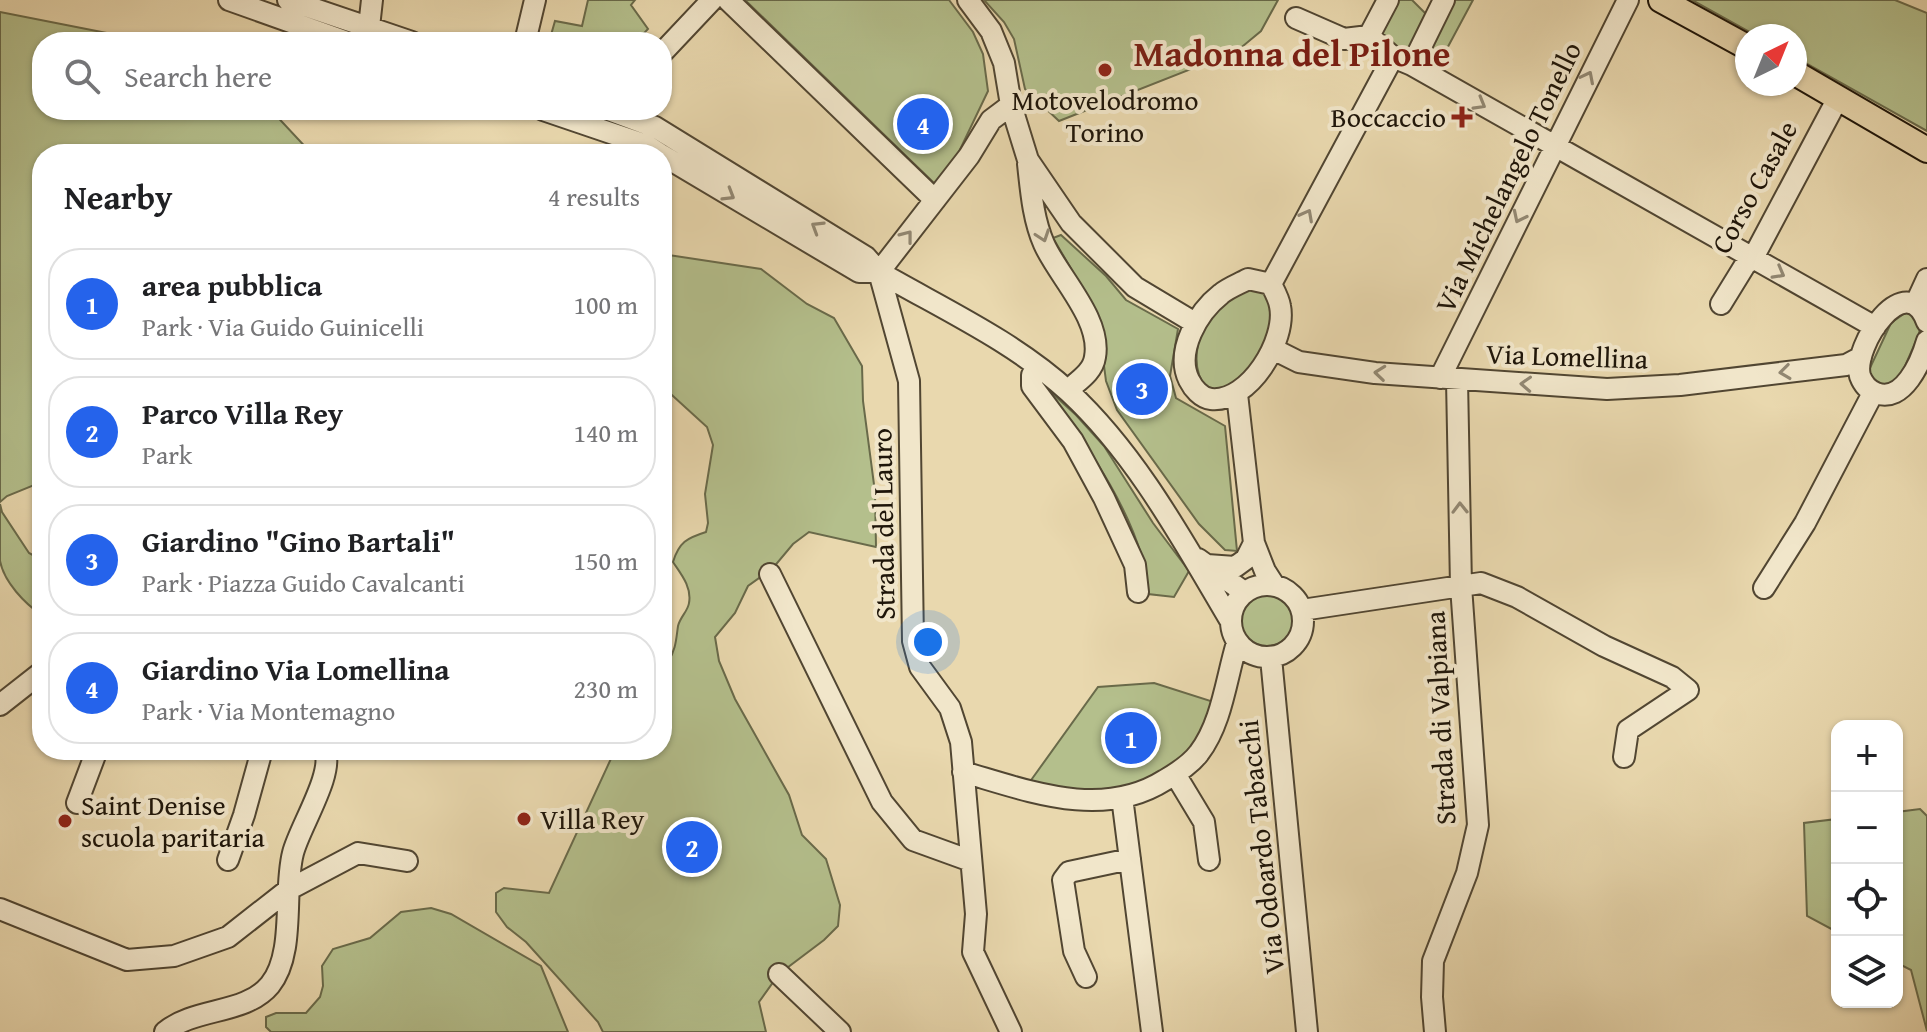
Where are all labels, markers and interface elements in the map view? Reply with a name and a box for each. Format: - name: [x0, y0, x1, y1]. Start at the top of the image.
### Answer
- north arrow: [1735, 24, 1807, 96]
- district label: Madonna del Pilone: [1134, 26, 1450, 79]
- search box: [32, 32, 672, 120]
- street label: Via Michelangelo Tonello: [1424, 34, 1591, 319]
- icon: search: [60, 54, 104, 98]
- text: Search here: [124, 54, 272, 98]
- marker: Motovelodromo Torino: [1096, 61, 1114, 79]
- one-way arrow: [1579, 71, 1594, 85]
- place label: Motovelodromo Torino: [1012, 79, 1198, 152]
- pin: 4: [897, 94, 949, 154]
- one-way arrow: [1471, 94, 1486, 110]
- place label: Boccaccio: [1331, 96, 1446, 137]
- marker: Boccaccio: [1453, 108, 1471, 126]
- street label: Corso Casale: [1700, 113, 1807, 261]
- text: Nearby: [64, 172, 173, 221]
- text: 4 results: [548, 177, 640, 216]
- one-way arrow: [720, 185, 735, 201]
- one-way arrow: [1513, 208, 1529, 223]
- one-way arrow: [1298, 209, 1313, 223]
- one-way arrow: [811, 221, 826, 236]
- one-way arrow: [1033, 229, 1049, 243]
- one-way arrow: [897, 230, 911, 245]
- text: area pubblica: [142, 263, 322, 307]
- one-way arrow: [1770, 263, 1785, 279]
- text: 1: [85, 285, 99, 324]
- text: 100 m: [573, 285, 638, 324]
- text: Park · Via Guido Guinicelli: [142, 307, 424, 346]
- street label: Via Lomellina: [1485, 332, 1649, 379]
- pin: 3: [1116, 359, 1168, 419]
- one-way arrow: [1778, 363, 1792, 380]
- one-way arrow: [1373, 365, 1386, 382]
- one-way arrow: [1519, 376, 1532, 393]
- text: Parco Villa Rey: [142, 391, 343, 435]
- text: 2: [85, 413, 99, 452]
- text: 140 m: [573, 413, 638, 452]
- street label: Strada del Lauro: [860, 428, 905, 620]
- text: Park: [142, 435, 192, 474]
- one-way arrow: [1451, 501, 1468, 514]
- text: Giardino "Gino Bartali": [142, 519, 455, 563]
- text: 3: [85, 541, 99, 580]
- text: 150 m: [573, 541, 638, 580]
- text: Park · Piazza Guido Cavalcanti: [142, 563, 465, 602]
- street label: Strada di Valpiana: [1413, 609, 1466, 826]
- your location: [908, 622, 948, 662]
- text: Giardino Via Lomellina: [142, 647, 450, 691]
- text: 4: [85, 669, 99, 708]
- text: 230 m: [573, 669, 638, 708]
- text: Park · Via Montemagno: [142, 691, 395, 730]
- pin: 1: [1105, 708, 1157, 768]
- street label: Via Odoardo Tabacchi: [1227, 718, 1294, 976]
- map controls: [1831, 720, 1903, 1008]
- button: +: [1831, 720, 1903, 792]
- place label: Saint Denise scuola paritaria: [81, 784, 265, 857]
- button: −: [1831, 792, 1903, 864]
- place label: Villa Rey: [540, 798, 645, 839]
- marker: Villa Rey: [515, 810, 533, 828]
- marker: Saint Denise scuola paritaria: [56, 812, 74, 830]
- pin: 2: [666, 817, 718, 877]
- button: locate: [1831, 864, 1903, 936]
- button: layers: [1831, 936, 1903, 1008]

